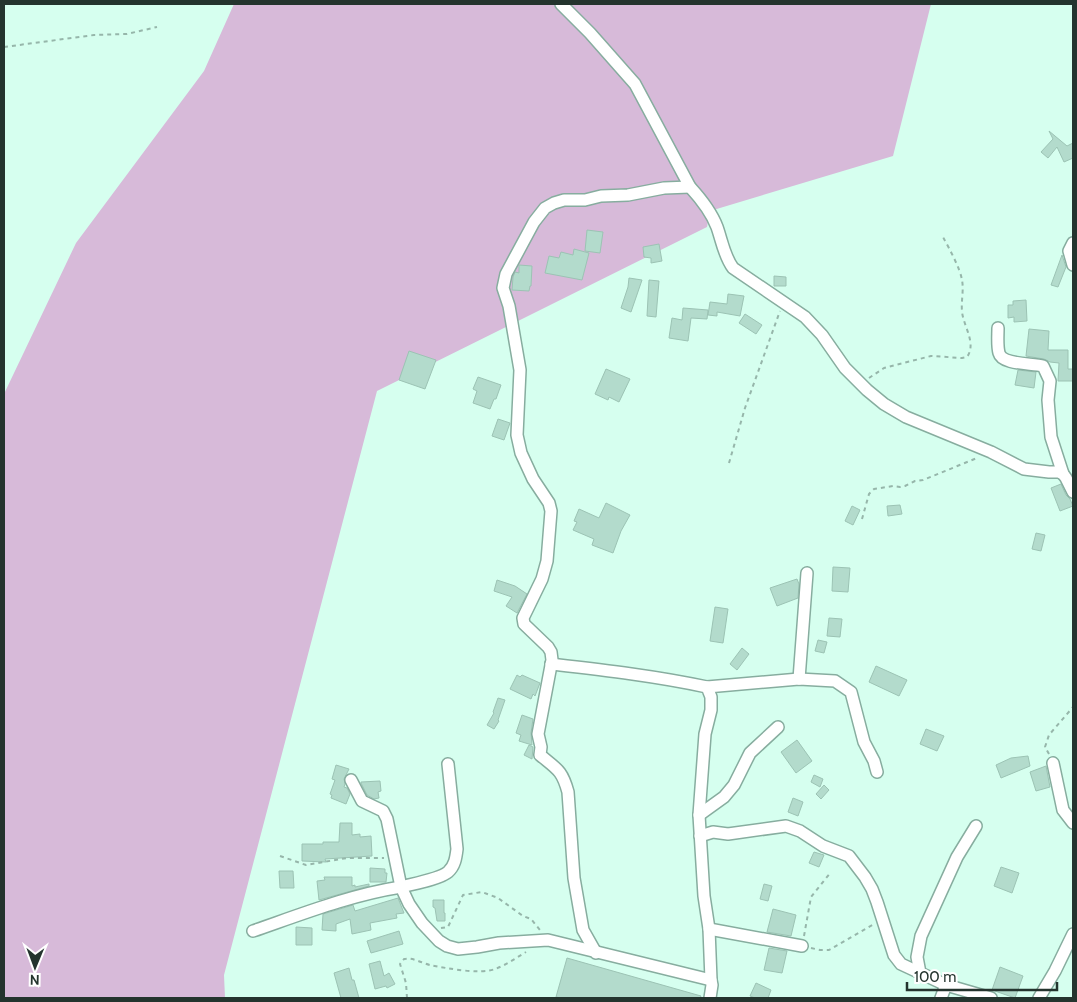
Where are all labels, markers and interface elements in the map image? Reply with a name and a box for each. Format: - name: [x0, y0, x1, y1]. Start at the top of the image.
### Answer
- north arrow: [10, 942, 60, 992]
- scale bar: [907, 960, 1057, 992]
- text: 100 m: [914, 968, 956, 986]
- text: N: [30, 971, 40, 989]

